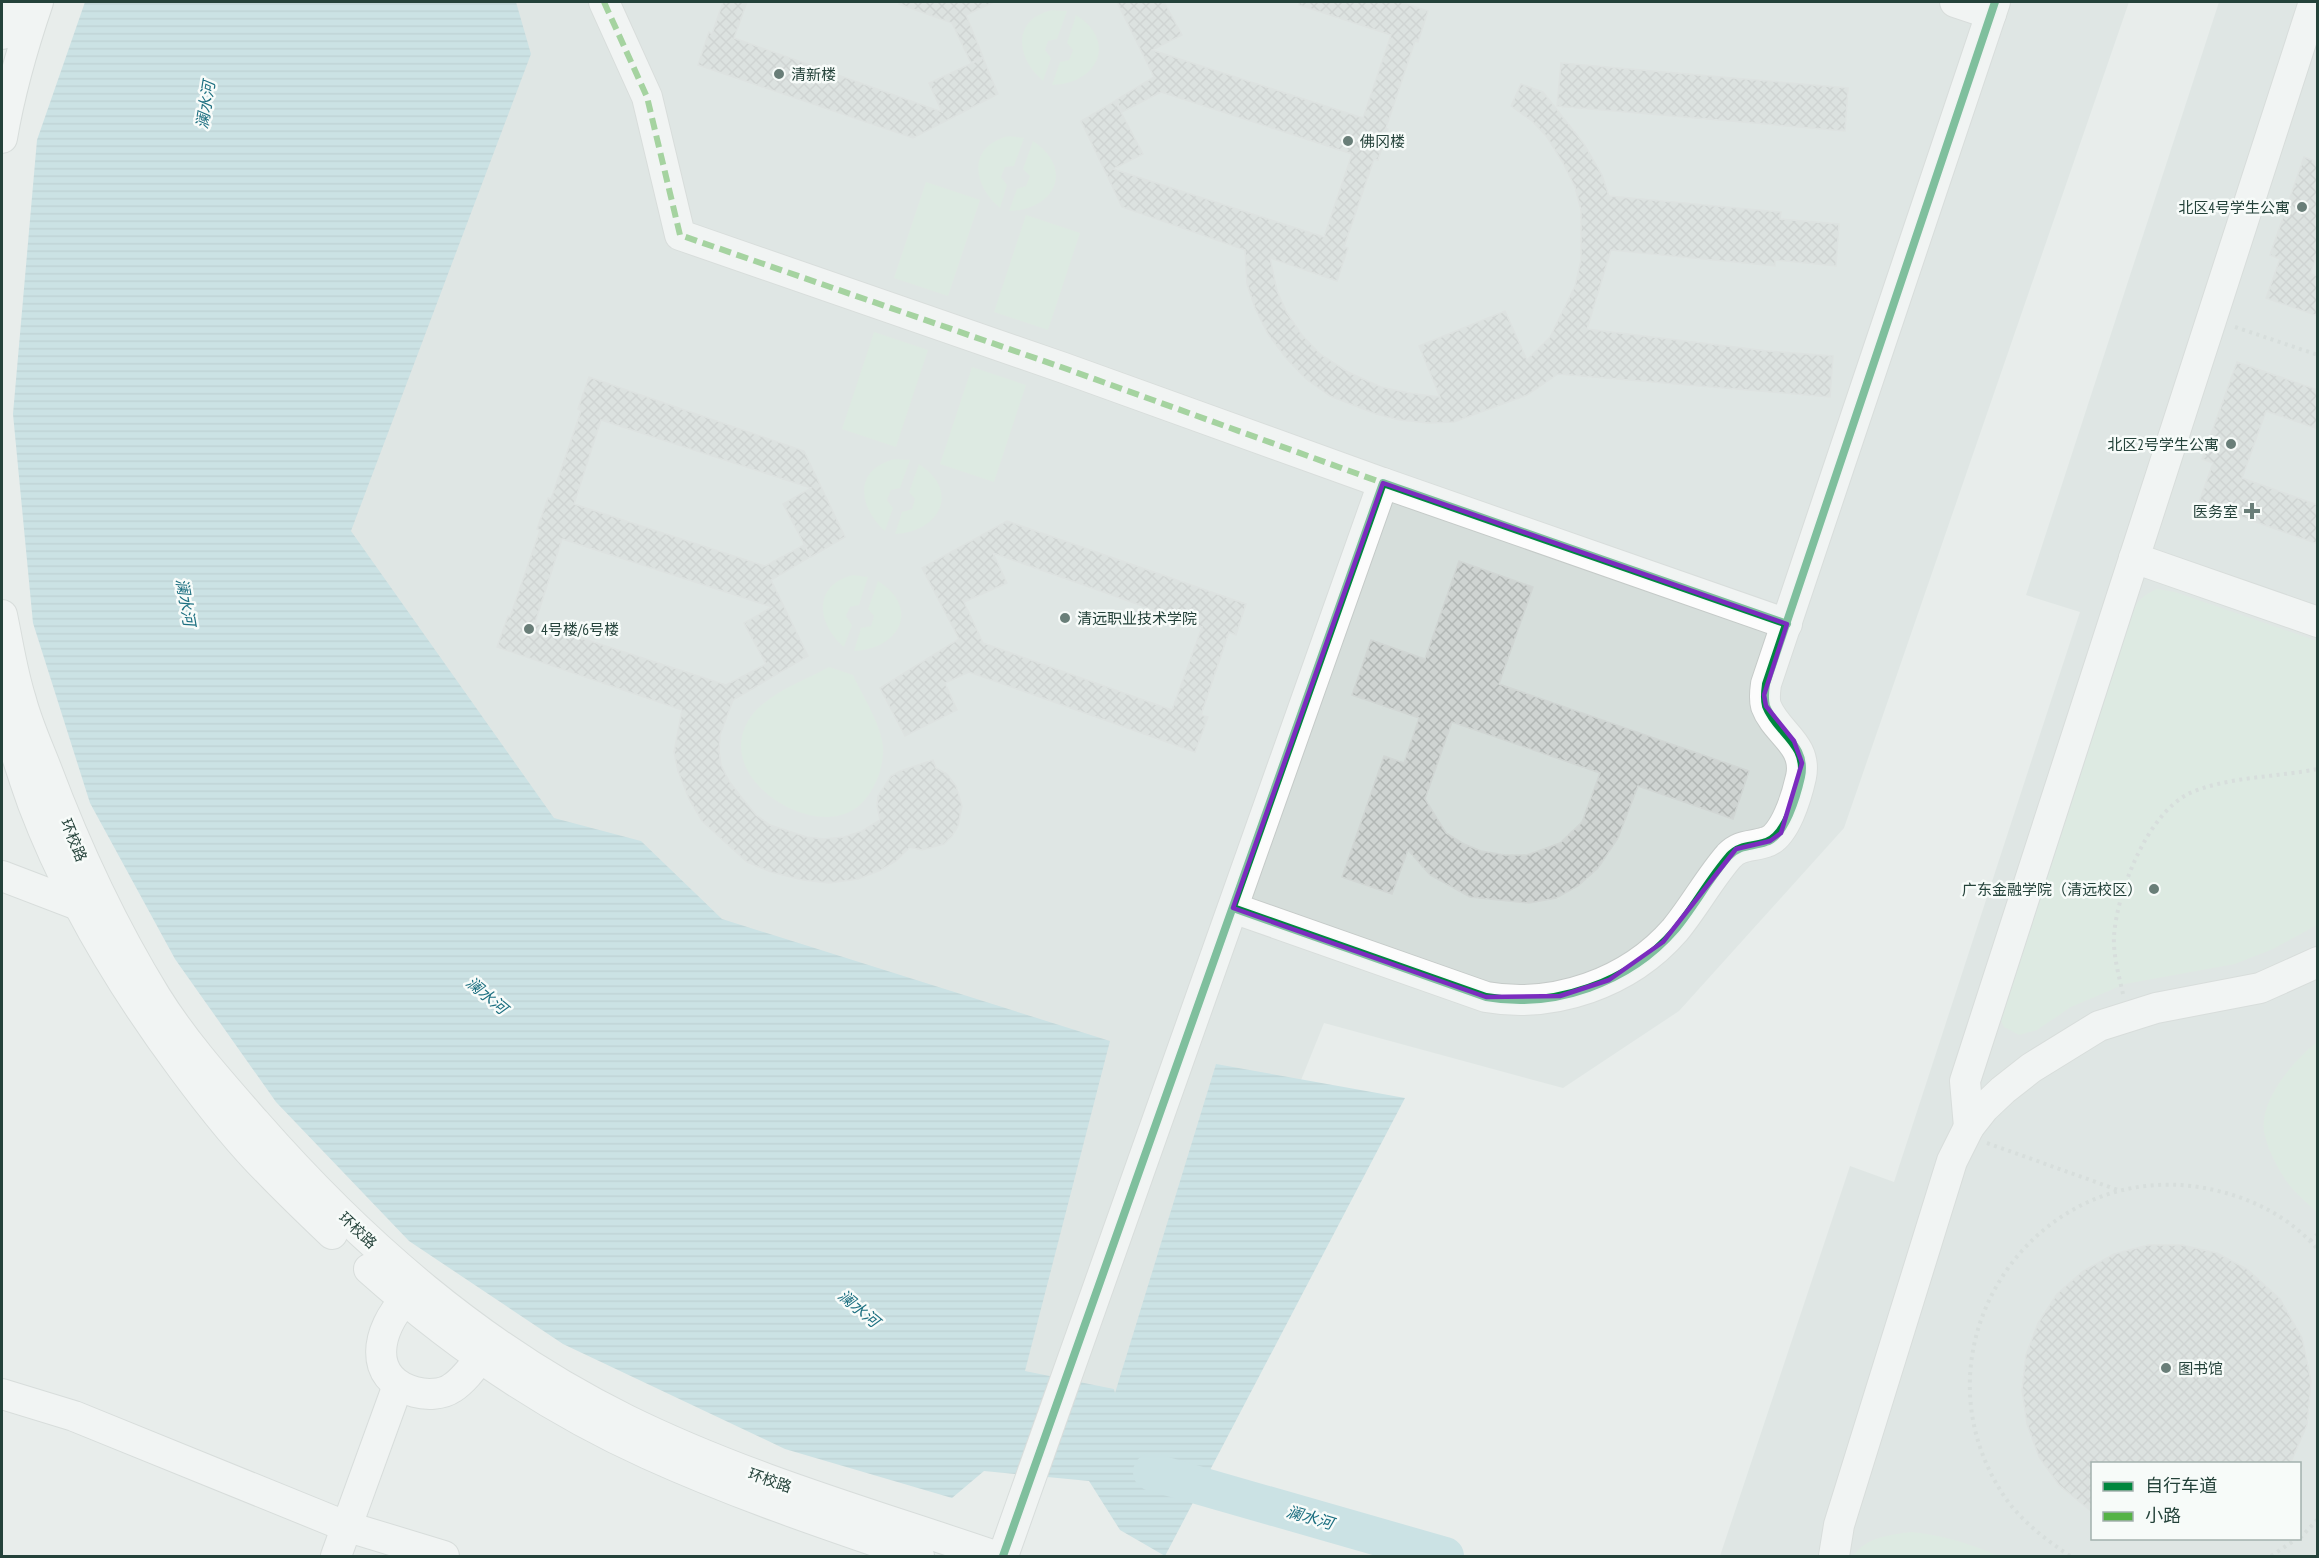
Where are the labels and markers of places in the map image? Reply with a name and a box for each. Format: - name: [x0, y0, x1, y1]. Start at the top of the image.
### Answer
- place label: 清新楼: [791, 65, 836, 84]
- marker: 清新楼: [772, 67, 786, 81]
- place label: 佛冈楼: [1360, 132, 1405, 151]
- marker: 佛冈楼: [1341, 134, 1355, 148]
- place label: 北区4号学生公寓: [2178, 198, 2290, 217]
- marker: 北区4号学生公寓: [2295, 200, 2309, 214]
- place label: 北区2号学生公寓: [2107, 435, 2219, 454]
- marker: 北区2号学生公寓: [2224, 437, 2238, 451]
- place label: 医务室: [2193, 502, 2238, 521]
- marker: 医务室: [2243, 502, 2261, 520]
- place label: 清远职业技术学院: [1077, 609, 1197, 628]
- marker: 清远职业技术学院: [1058, 611, 1072, 625]
- place label: 4号楼/6号楼: [541, 620, 619, 639]
- marker: 4号楼/6号楼: [522, 622, 536, 636]
- place label: 广东金融学院（清远校区）: [1962, 880, 2142, 899]
- marker: 广东金融学院（清远校区）: [2147, 882, 2161, 896]
- place label: 图书馆: [2178, 1359, 2223, 1378]
- marker: 图书馆: [2159, 1361, 2173, 1375]

